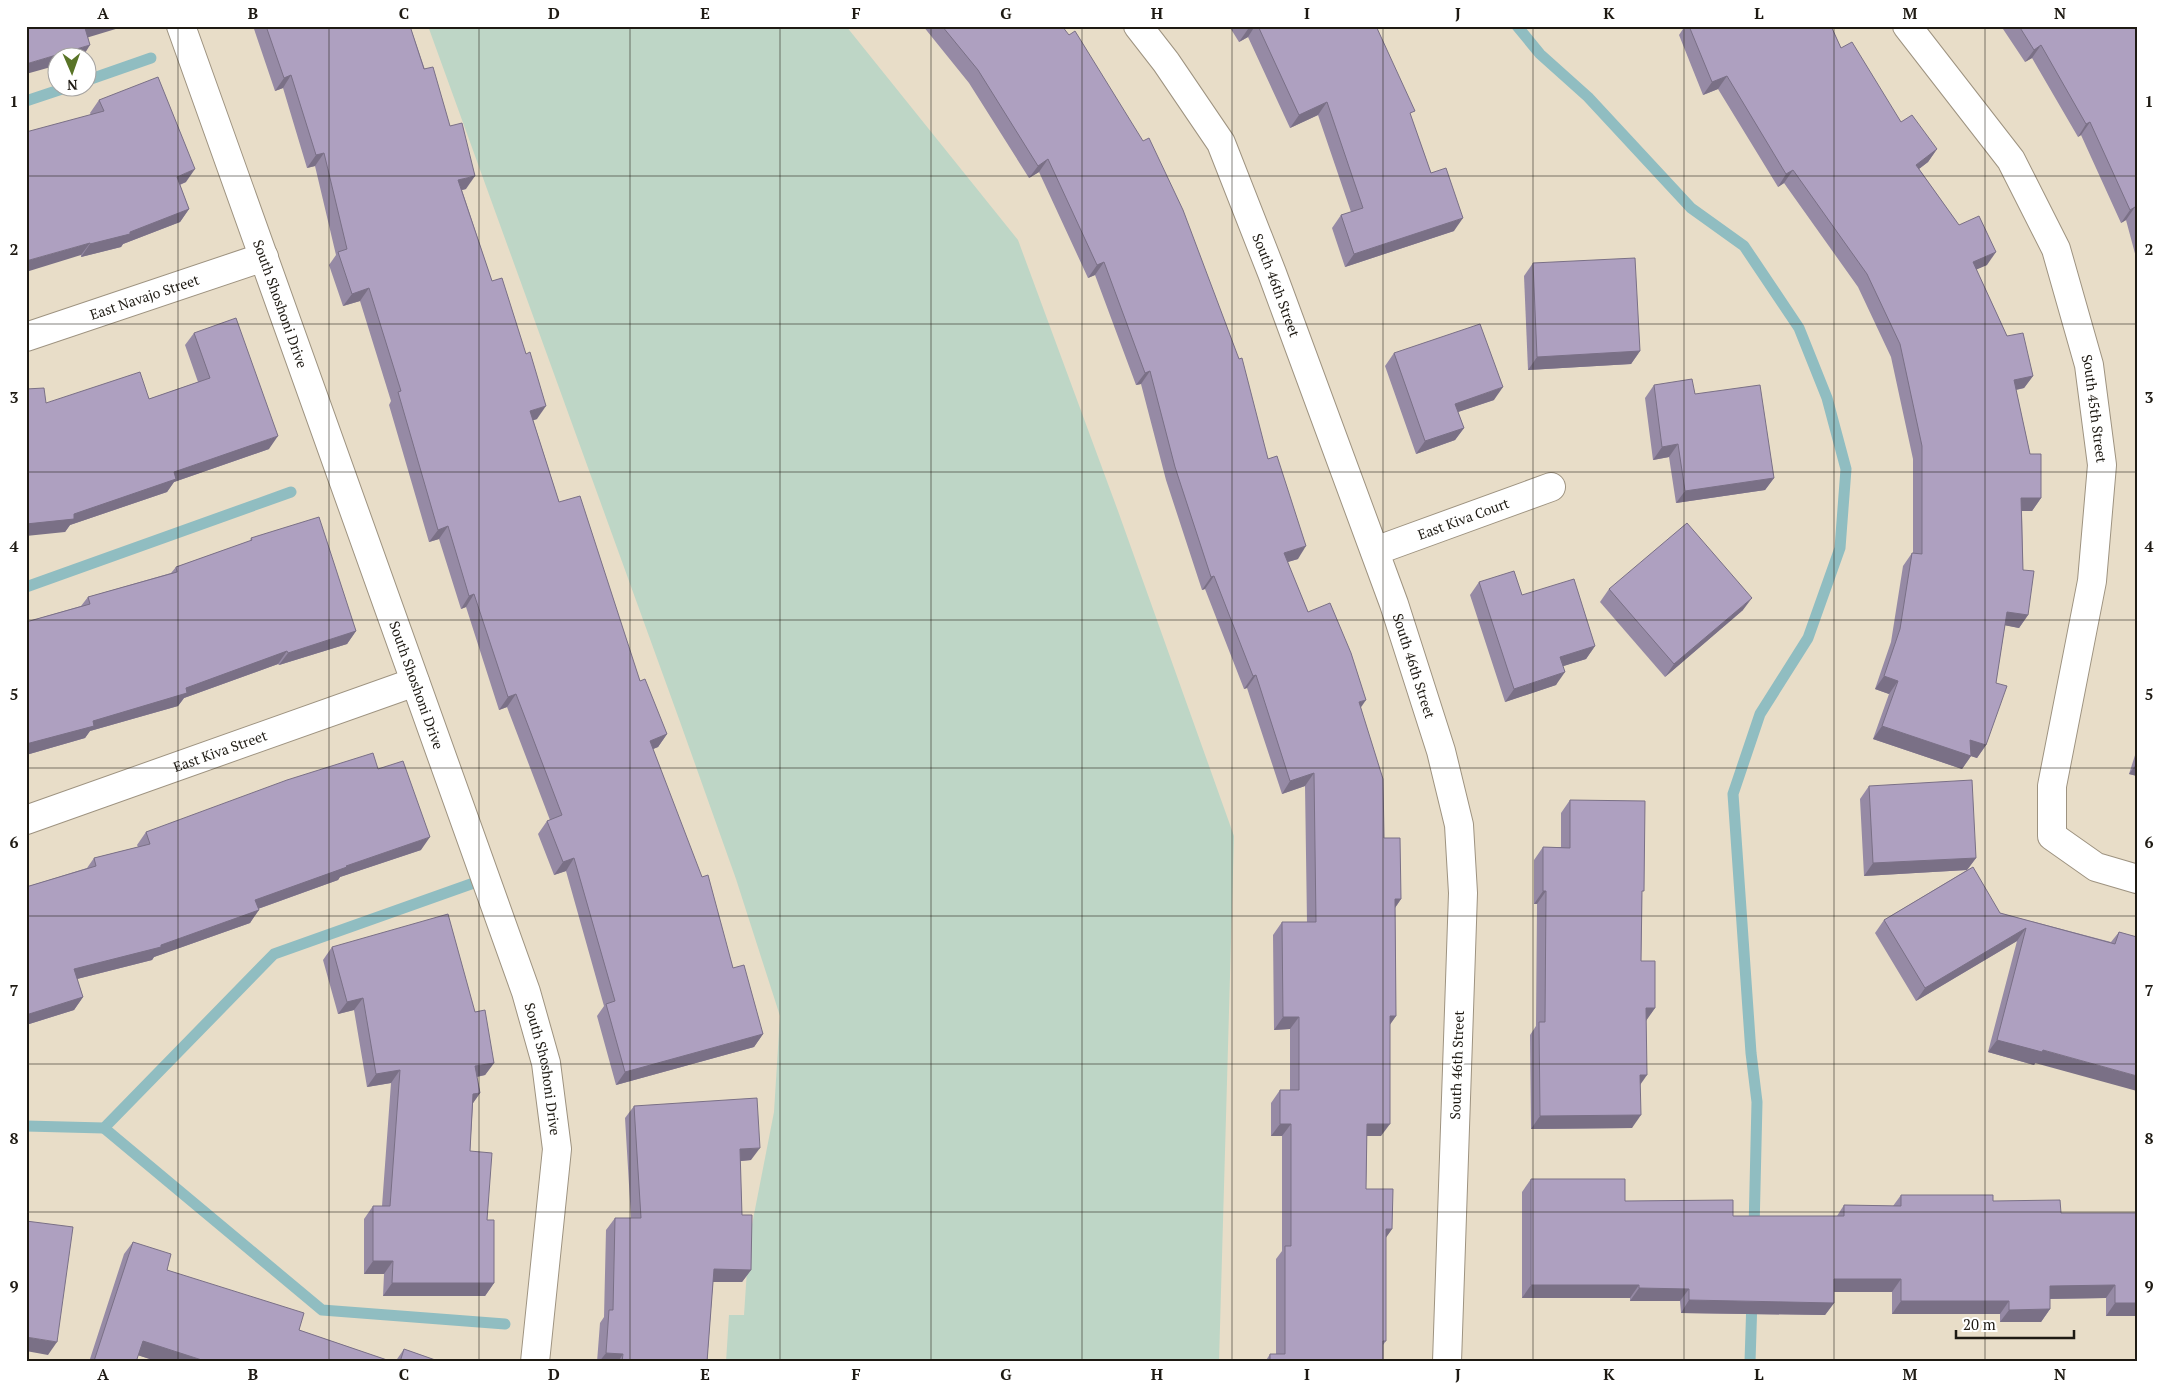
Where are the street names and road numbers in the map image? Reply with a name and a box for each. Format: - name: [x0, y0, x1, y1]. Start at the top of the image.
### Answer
- street label: South 46th Street: [1248, 230, 1305, 340]
- street label: South Shoshoni Drive: [249, 237, 312, 370]
- street label: East Navajo Street: [87, 269, 202, 324]
- street label: South 45th Street: [2077, 352, 2112, 465]
- street label: East Kiva Court: [1415, 493, 1512, 544]
- street label: South 46th Street: [1389, 611, 1440, 722]
- street label: South Shoshoni Drive: [385, 618, 449, 752]
- street label: East Kiva Street: [171, 725, 270, 776]
- street label: South Shoshoni Drive: [521, 1001, 565, 1137]
- street label: South 46th Street: [1445, 1009, 1468, 1120]

